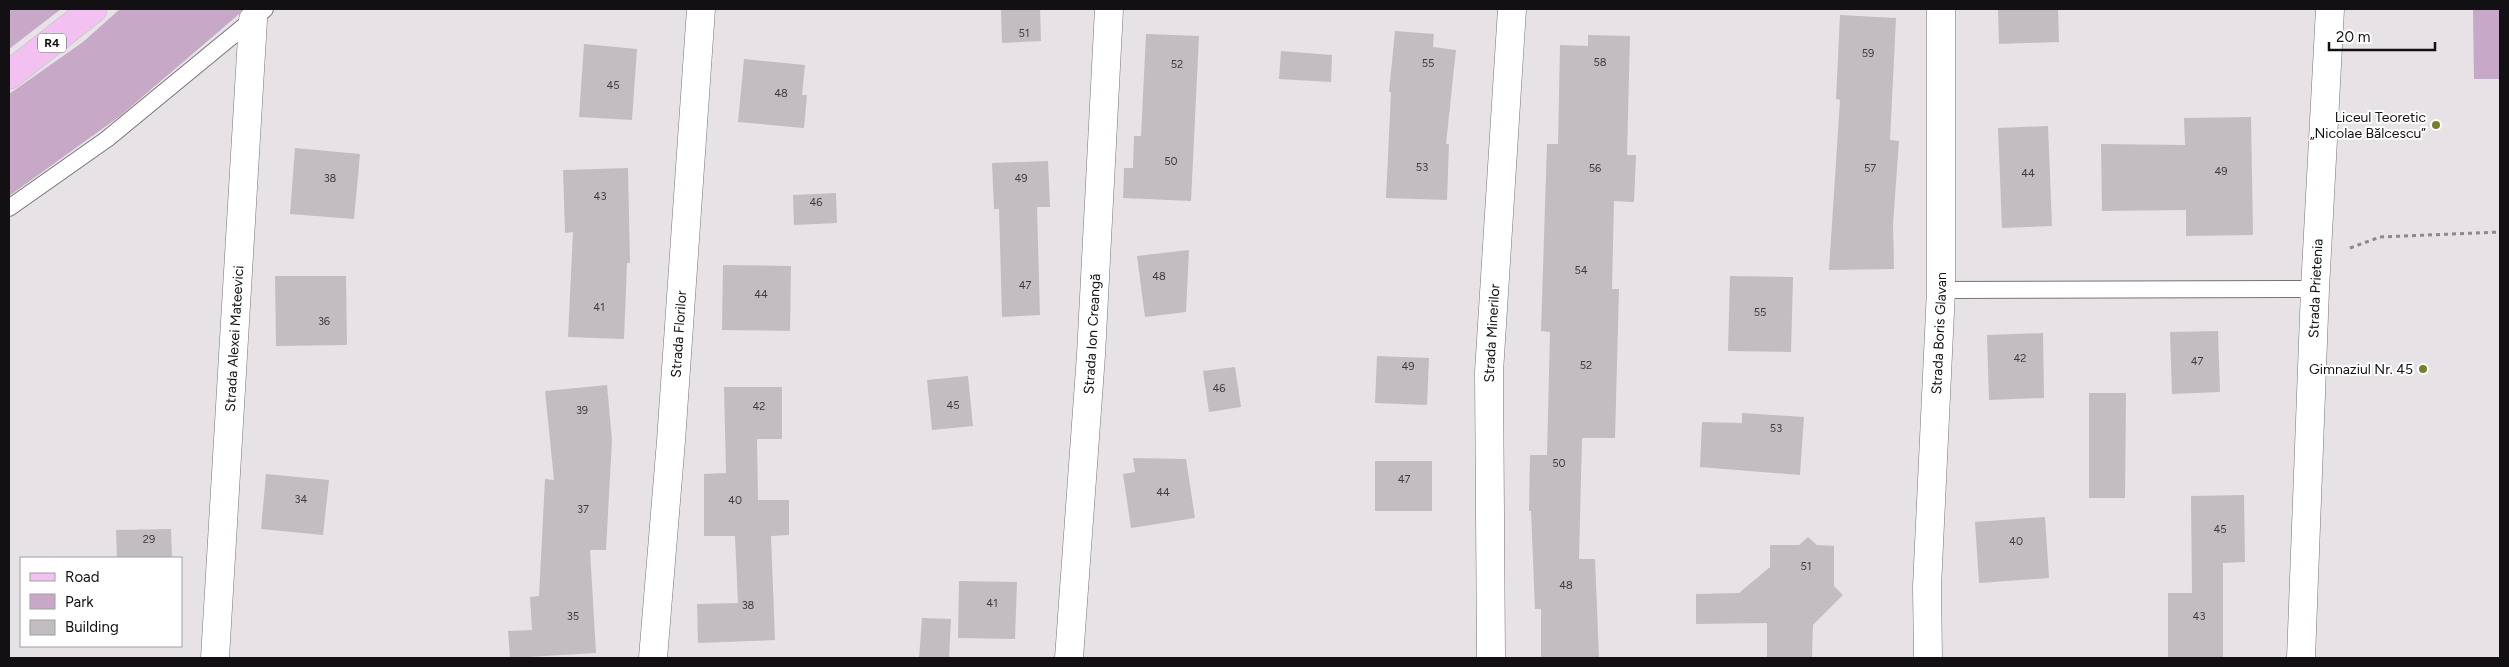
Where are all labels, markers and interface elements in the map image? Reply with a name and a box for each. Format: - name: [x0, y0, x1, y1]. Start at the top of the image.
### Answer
- scale bar: [2329, 20, 2435, 52]
- house number: 51: [1019, 27, 1029, 40]
- text: 20 m: [2336, 28, 2370, 46]
- road number: R4: [38, 34, 66, 52]
- house number: 59: [1862, 47, 1874, 60]
- house number: 58: [1593, 56, 1607, 69]
- house number: 55: [1422, 57, 1434, 70]
- house number: 52: [1171, 58, 1183, 71]
- house number: 45: [606, 79, 620, 92]
- house number: 48: [774, 87, 788, 100]
- place label: Liceul Teoretic „Nicolae Bălcescu”: [2310, 109, 2426, 142]
- marker: Liceul Teoretic „Nicolae Bălcescu”: [2430, 119, 2442, 131]
- house number: 50: [1164, 155, 1178, 168]
- house number: 53: [1416, 161, 1428, 174]
- house number: 56: [1589, 162, 1601, 175]
- house number: 57: [1864, 162, 1876, 175]
- house number: 49: [2214, 165, 2228, 178]
- house number: 44: [2021, 167, 2035, 180]
- house number: 38: [324, 172, 337, 185]
- house number: 49: [1014, 172, 1028, 185]
- house number: 43: [594, 190, 606, 203]
- house number: 46: [809, 196, 823, 209]
- street label: Strada Prietenia: [2305, 238, 2327, 338]
- house number: 54: [1574, 264, 1588, 277]
- street label: Strada Alexei Mateevici: [222, 265, 247, 412]
- house number: 48: [1152, 270, 1166, 283]
- street label: Strada Boris Glavan: [1928, 272, 1950, 395]
- street label: Strada Ion Creangă: [1080, 273, 1104, 395]
- house number: 47: [1019, 279, 1031, 292]
- street label: Strada Minerilor: [1481, 283, 1504, 383]
- house number: 44: [754, 288, 768, 301]
- street label: Strada Florilor: [667, 290, 690, 378]
- house number: 41: [593, 301, 605, 314]
- house number: 55: [1754, 306, 1766, 319]
- house number: 36: [318, 315, 330, 328]
- house number: 42: [2014, 352, 2026, 365]
- house number: 47: [2191, 355, 2203, 368]
- house number: 52: [1580, 359, 1592, 372]
- house number: 49: [1401, 360, 1415, 373]
- place label: Gimnaziul Nr. 45: [2309, 361, 2413, 378]
- marker: Gimnaziul Nr. 45: [2417, 363, 2429, 375]
- house number: 46: [1212, 382, 1226, 395]
- house number: 45: [946, 399, 960, 412]
- house number: 42: [753, 400, 765, 413]
- house number: 39: [576, 404, 588, 417]
- house number: 53: [1770, 422, 1782, 435]
- house number: 50: [1552, 457, 1566, 470]
- house number: 47: [1398, 473, 1410, 486]
- house number: 44: [1156, 486, 1170, 499]
- house number: 34: [295, 493, 308, 506]
- house number: 40: [728, 494, 742, 507]
- house number: 37: [577, 503, 589, 516]
- house number: 45: [2213, 523, 2227, 536]
- house number: 29: [143, 533, 155, 546]
- house number: 40: [2009, 535, 2023, 548]
- legend: [20, 557, 182, 647]
- house number: 51: [1801, 560, 1811, 573]
- text: Road: [65, 568, 100, 586]
- house number: 48: [1559, 579, 1573, 592]
- text: Park: [65, 593, 94, 611]
- house number: 41: [986, 597, 998, 610]
- house number: 38: [742, 599, 755, 612]
- house number: 35: [567, 610, 579, 623]
- house number: 43: [2193, 610, 2205, 623]
- text: Building: [65, 618, 119, 636]

